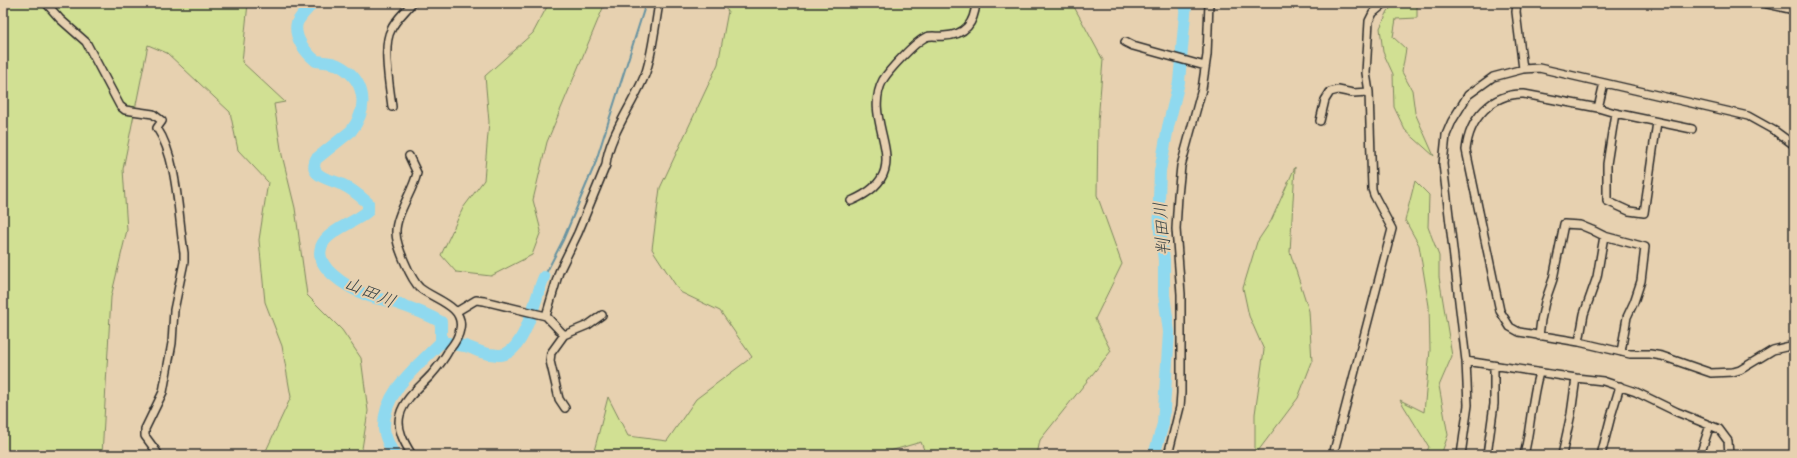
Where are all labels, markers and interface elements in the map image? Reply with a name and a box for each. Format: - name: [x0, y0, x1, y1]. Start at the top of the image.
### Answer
- water label: 判田川: [1149, 201, 1179, 257]
- water label: 山田川: [339, 271, 399, 316]

